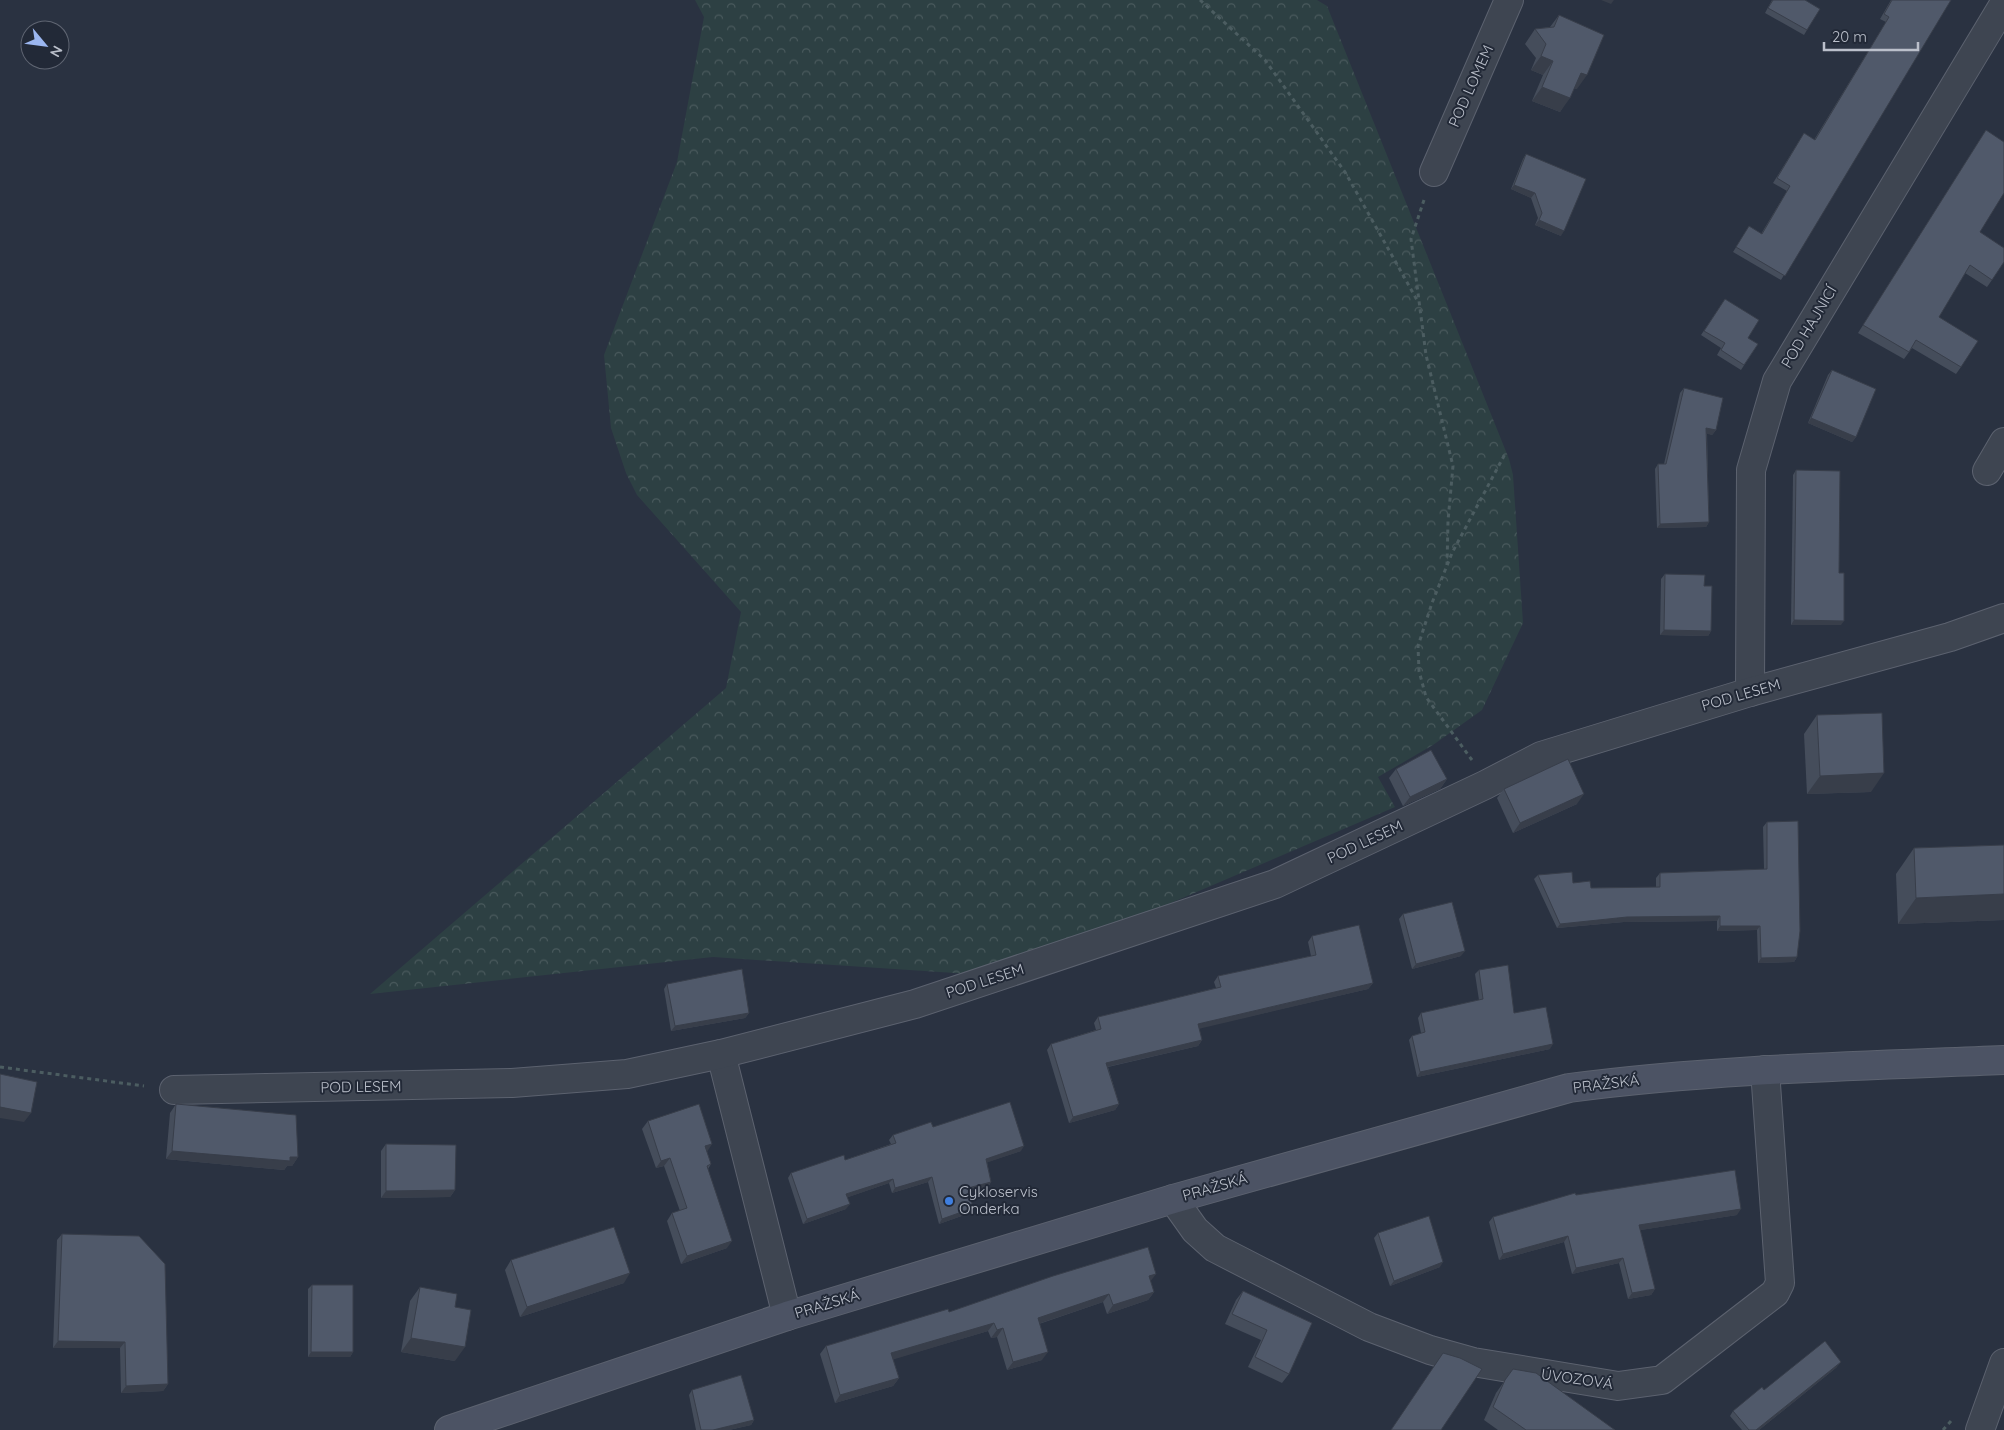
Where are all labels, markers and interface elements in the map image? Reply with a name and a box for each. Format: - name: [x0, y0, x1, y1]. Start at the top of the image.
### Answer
- north arrow: [20, 20, 70, 70]
- scale bar: [1824, 20, 1918, 52]
- text: 20 m: [1832, 27, 1867, 46]
- text: N: [46, 42, 67, 60]
- street label: POD LOMEM: [1444, 42, 1497, 130]
- street label: POD HAJNICÍ: [1777, 281, 1841, 371]
- street label: POD LESEM: [1699, 674, 1782, 715]
- street label: POD LESEM: [1324, 816, 1406, 867]
- street label: POD LESEM: [943, 959, 1026, 1002]
- street label: PRAŽSKÁ: [1572, 1070, 1640, 1097]
- street label: POD LESEM: [320, 1076, 402, 1097]
- street label: PRAŽSKÁ: [1180, 1168, 1250, 1205]
- place label: Cykloservis Onderka: [959, 1182, 1038, 1218]
- marker: Cykloservis Onderka: [943, 1195, 955, 1207]
- street label: PRAŽSKÁ: [792, 1285, 862, 1322]
- street label: ÚVOZOVÁ: [1540, 1364, 1615, 1393]

